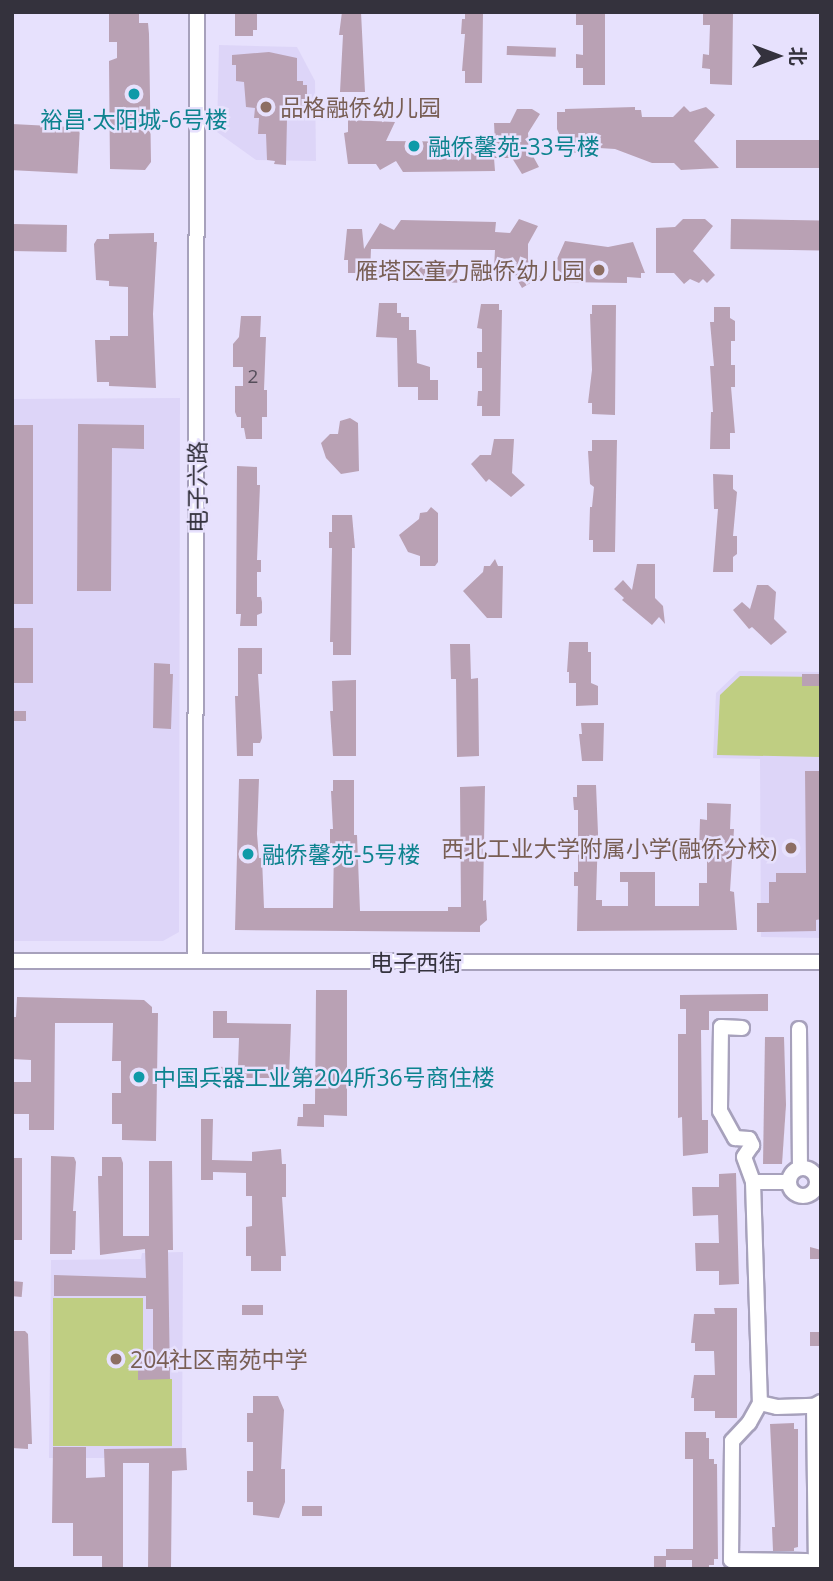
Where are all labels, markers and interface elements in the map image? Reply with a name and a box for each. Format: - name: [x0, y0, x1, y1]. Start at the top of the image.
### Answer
- north arrow: [742, 21, 812, 91]
- text: 北: [785, 46, 811, 66]
- marker: 裕昌·太阳城-6号楼: [126, 86, 142, 102]
- place label: 品格融侨幼儿园: [280, 93, 441, 121]
- marker: 品格融侨幼儿园: [258, 99, 274, 115]
- place label: 裕昌·太阳城-6号楼: [40, 105, 228, 133]
- place label: 融侨馨苑-33号楼: [428, 132, 600, 160]
- marker: 融侨馨苑-33号楼: [406, 138, 422, 154]
- place label: 雁塔区童力融侨幼儿园: [355, 256, 585, 284]
- marker: 雁塔区童力融侨幼儿园: [591, 262, 607, 278]
- house number: 2: [248, 366, 258, 388]
- street label: 电子六路: [183, 441, 211, 533]
- place label: 西北工业大学附属小学(融侨分校): [441, 834, 777, 862]
- place label: 融侨馨苑-5号楼: [262, 840, 421, 868]
- marker: 西北工业大学附属小学(融侨分校): [783, 840, 799, 856]
- marker: 融侨馨苑-5号楼: [240, 846, 256, 862]
- street label: 电子西街: [370, 948, 462, 976]
- place label: 中国兵器工业第204所36号商住楼: [153, 1063, 495, 1091]
- marker: 中国兵器工业第204所36号商住楼: [131, 1069, 147, 1085]
- place label: 204社区南苑中学: [130, 1345, 307, 1373]
- marker: 204社区南苑中学: [108, 1351, 124, 1367]

